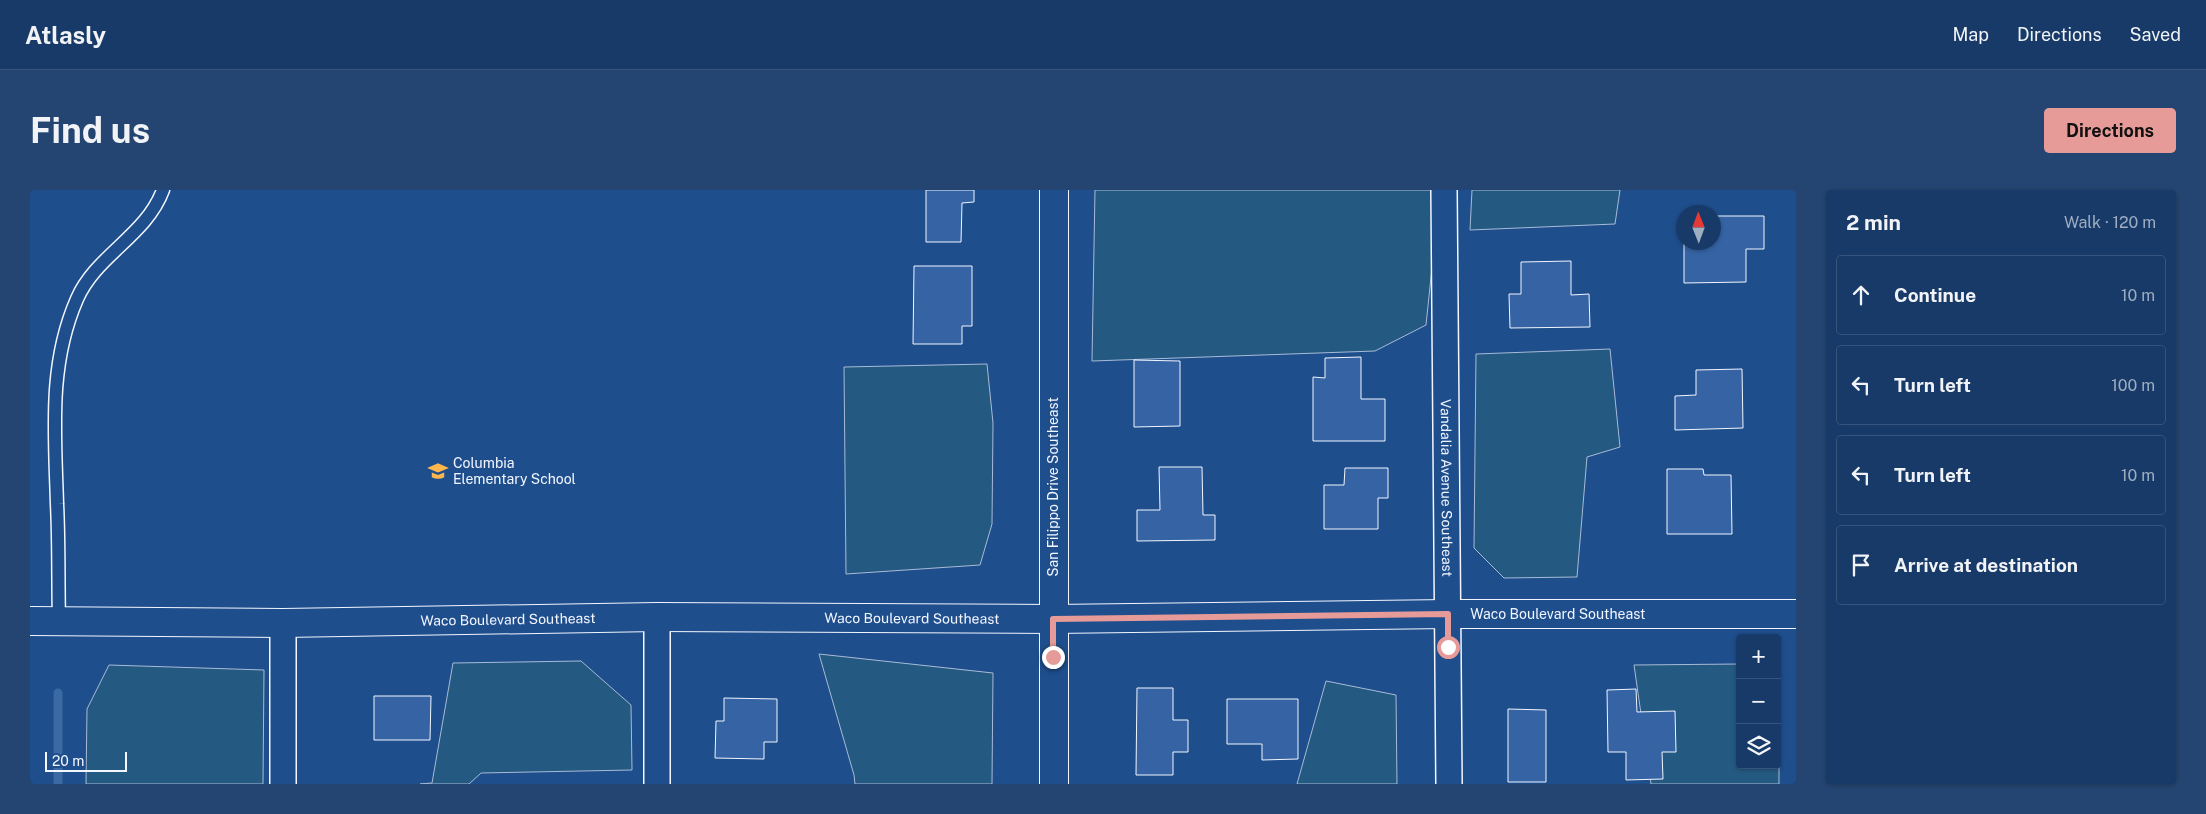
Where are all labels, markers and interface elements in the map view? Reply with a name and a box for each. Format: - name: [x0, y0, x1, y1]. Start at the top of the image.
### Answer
- text: Atlasly: [25, 21, 106, 49]
- text: Map: [1952, 24, 1989, 45]
- text: Directions: [2017, 24, 2102, 45]
- text: Saved: [2130, 24, 2181, 45]
- button: Directions: [2044, 108, 2176, 153]
- text: Find us: [30, 110, 150, 151]
- north arrow: [1676, 205, 1721, 250]
- text: 2 min: [1846, 210, 1901, 235]
- text: Walk · 120 m: [2064, 213, 2156, 232]
- icon: ahead: [1847, 281, 1875, 309]
- text: Continue: [1894, 284, 1976, 306]
- text: 10 m: [2121, 286, 2155, 305]
- icon: left: [1847, 371, 1875, 399]
- text: Turn left: [1894, 374, 1971, 396]
- text: 100 m: [2111, 376, 2155, 395]
- street label: San Filippo Drive Southeast: [1045, 397, 1061, 577]
- street label: Vandalia Avenue Southeast: [1438, 399, 1455, 577]
- place label: Columbia Elementary School: [453, 455, 576, 487]
- school or university icon: Columbia Elementary School: [427, 460, 449, 482]
- icon: left: [1847, 461, 1875, 489]
- text: Turn left: [1894, 464, 1971, 486]
- text: 10 m: [2121, 466, 2155, 485]
- icon: arrive: [1847, 551, 1875, 579]
- text: Arrive at destination: [1894, 554, 2078, 576]
- street label: Waco Boulevard Southeast: [1470, 606, 1646, 622]
- street label: Waco Boulevard Southeast: [420, 610, 596, 629]
- street label: Waco Boulevard Southeast: [824, 610, 1000, 627]
- map controls: [1736, 634, 1781, 769]
- button: +: [1736, 634, 1781, 679]
- route start: [1437, 636, 1460, 659]
- route end: [1042, 646, 1065, 669]
- button: −: [1736, 679, 1781, 724]
- button: layers: [1736, 724, 1781, 769]
- scale bar: [45, 749, 128, 772]
- text: 20 m: [52, 753, 84, 769]

